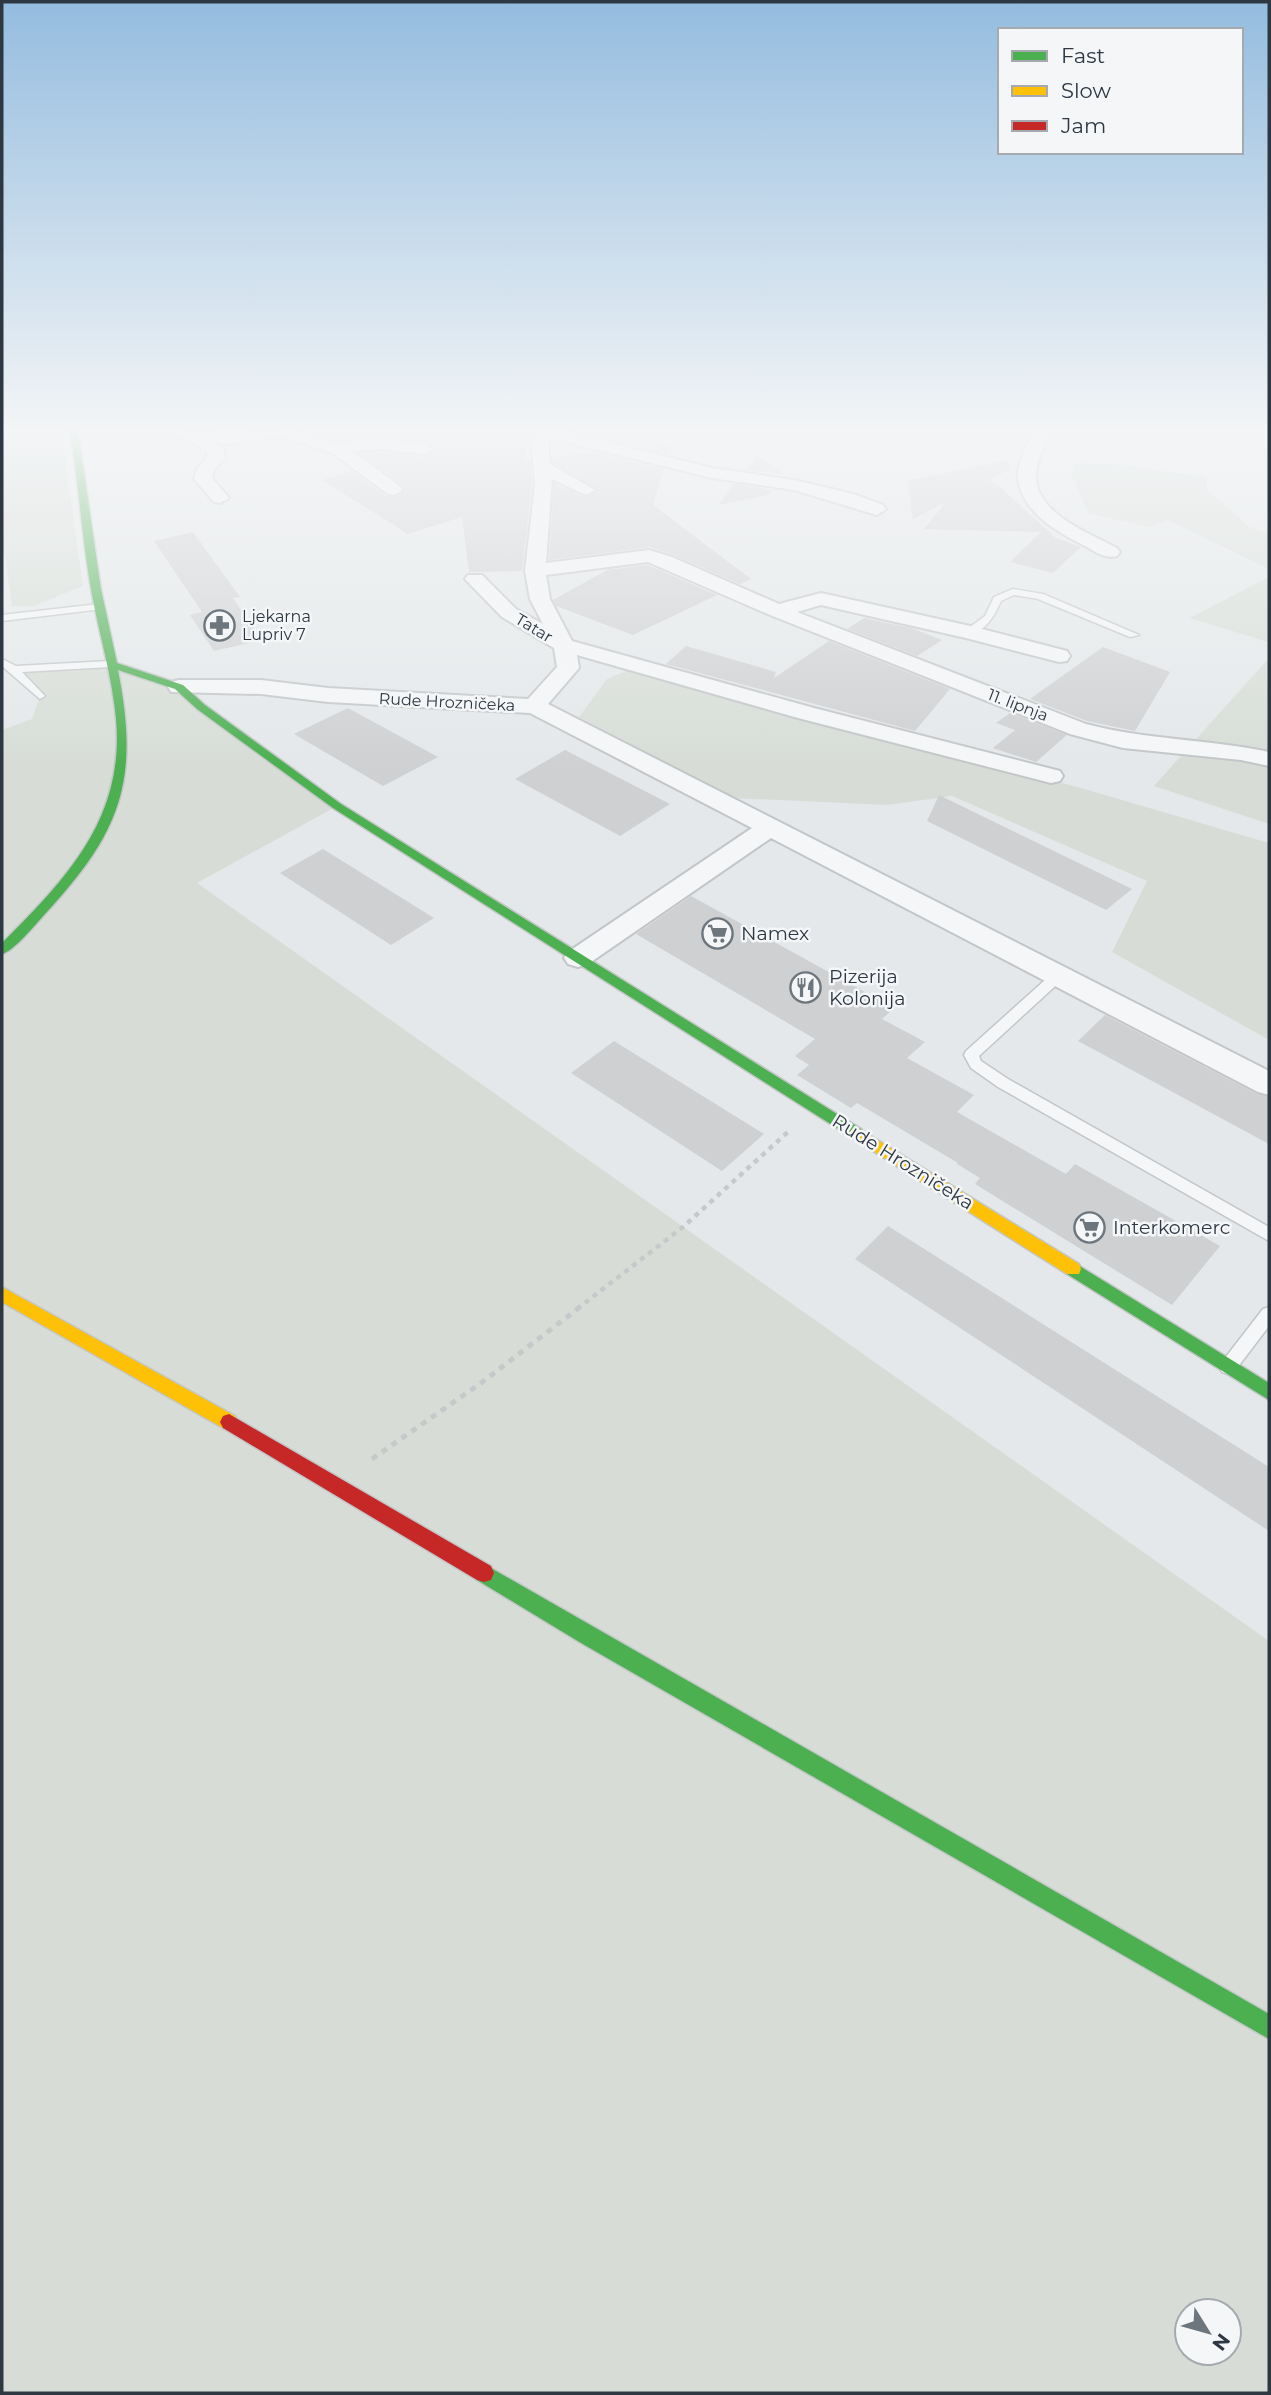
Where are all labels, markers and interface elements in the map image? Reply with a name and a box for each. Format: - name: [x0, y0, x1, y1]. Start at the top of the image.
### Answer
- legend: [998, 28, 1243, 154]
- text: Fast: [1061, 43, 1105, 68]
- text: Slow: [1061, 78, 1111, 103]
- text: Jam: [1060, 113, 1106, 138]
- place label: Ljekarna Lupriv 7: [242, 607, 311, 644]
- pharmacy icon: Ljekarna Lupriv 7: [202, 608, 236, 642]
- street label: Tatar: [512, 610, 556, 646]
- street label: 11. lipnja: [985, 685, 1051, 725]
- street label: Rude Hrozničeka: [378, 689, 516, 715]
- supermarket icon: Namex: [701, 916, 735, 950]
- place label: Namex: [741, 922, 809, 945]
- place label: Pizerija Kolonija: [829, 965, 905, 1010]
- restaurant icon: Pizerija Kolonija: [789, 970, 823, 1004]
- street label: Rude Hrozničeka: [828, 1109, 978, 1215]
- supermarket icon: Interkomerc: [1073, 1210, 1107, 1244]
- place label: Interkomerc: [1113, 1216, 1230, 1239]
- north arrow: [1173, 2297, 1243, 2367]
- text: N: [1207, 2329, 1235, 2355]

